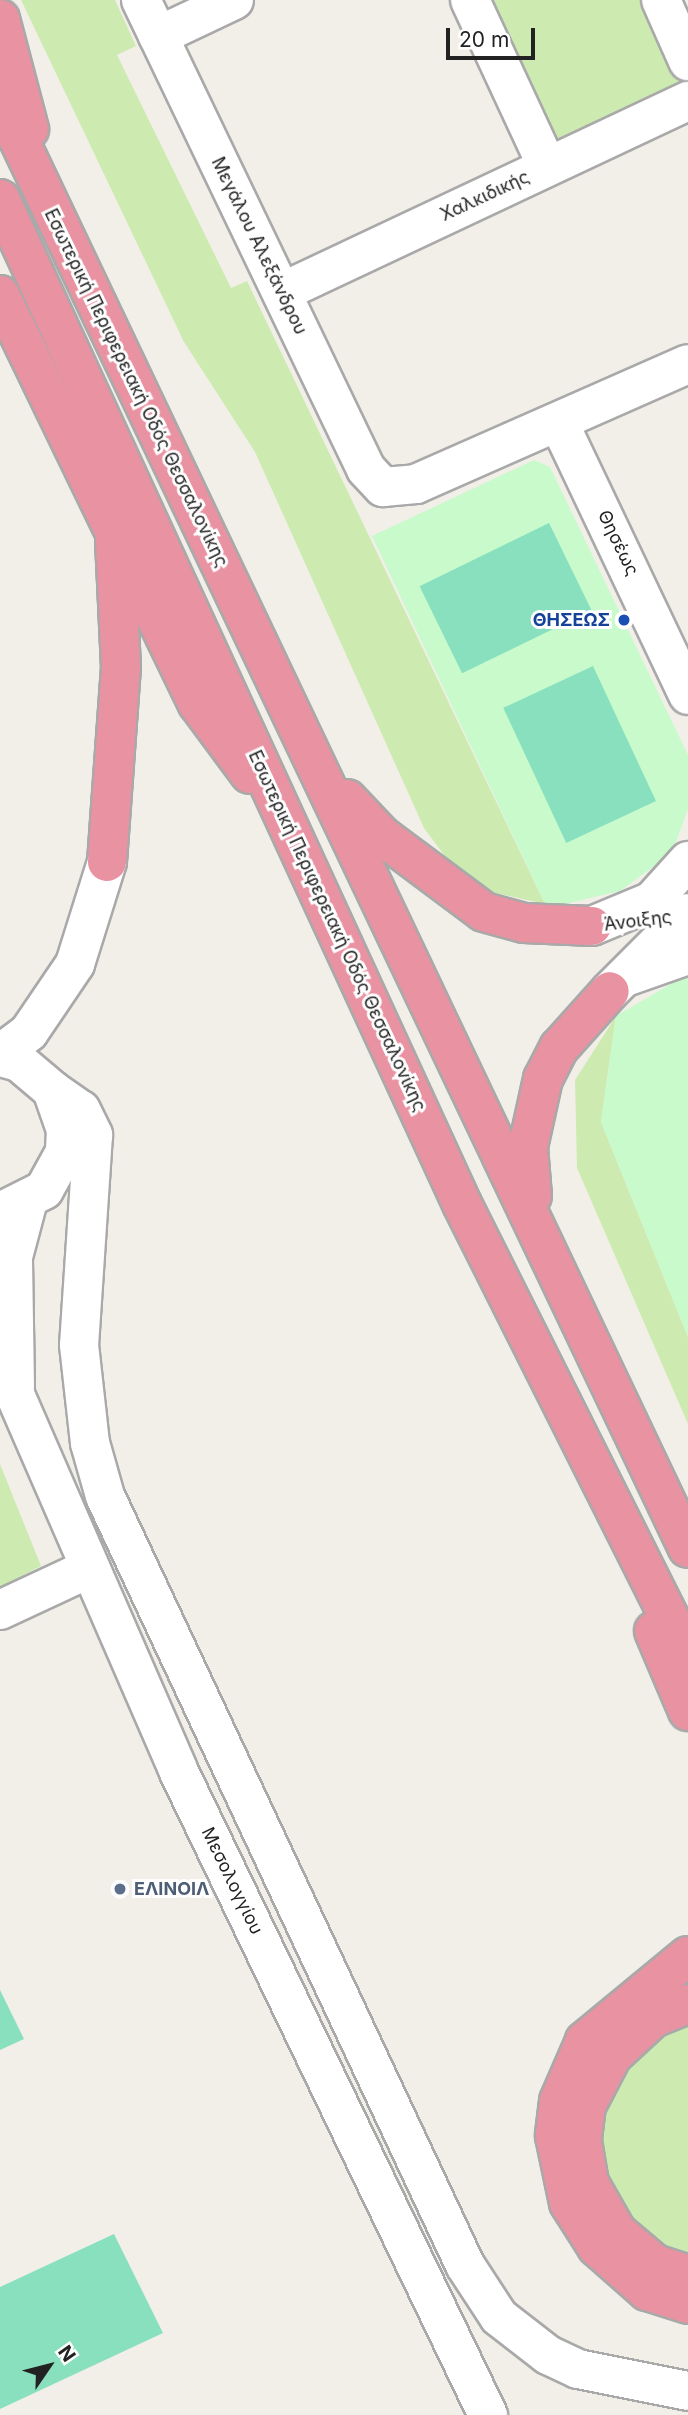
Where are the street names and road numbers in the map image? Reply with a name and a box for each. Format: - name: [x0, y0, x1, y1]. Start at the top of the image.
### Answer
- street label: Μεγάλου Αλεξάνδρου: [207, 154, 311, 338]
- street label: Χαλκιδικής: [437, 166, 533, 226]
- street label: Εσωτερική Περιφερειακή Οδός Θεσσαλονίκης: [40, 205, 232, 571]
- street label: Θησέως: [593, 507, 643, 579]
- street label: Εσωτερική Περιφερειακή Οδός Θεσσαλονίκης: [244, 747, 430, 1115]
- street label: Άνοιξης: [603, 906, 673, 936]
- street label: Μεσολογγίου: [197, 1824, 267, 1938]

